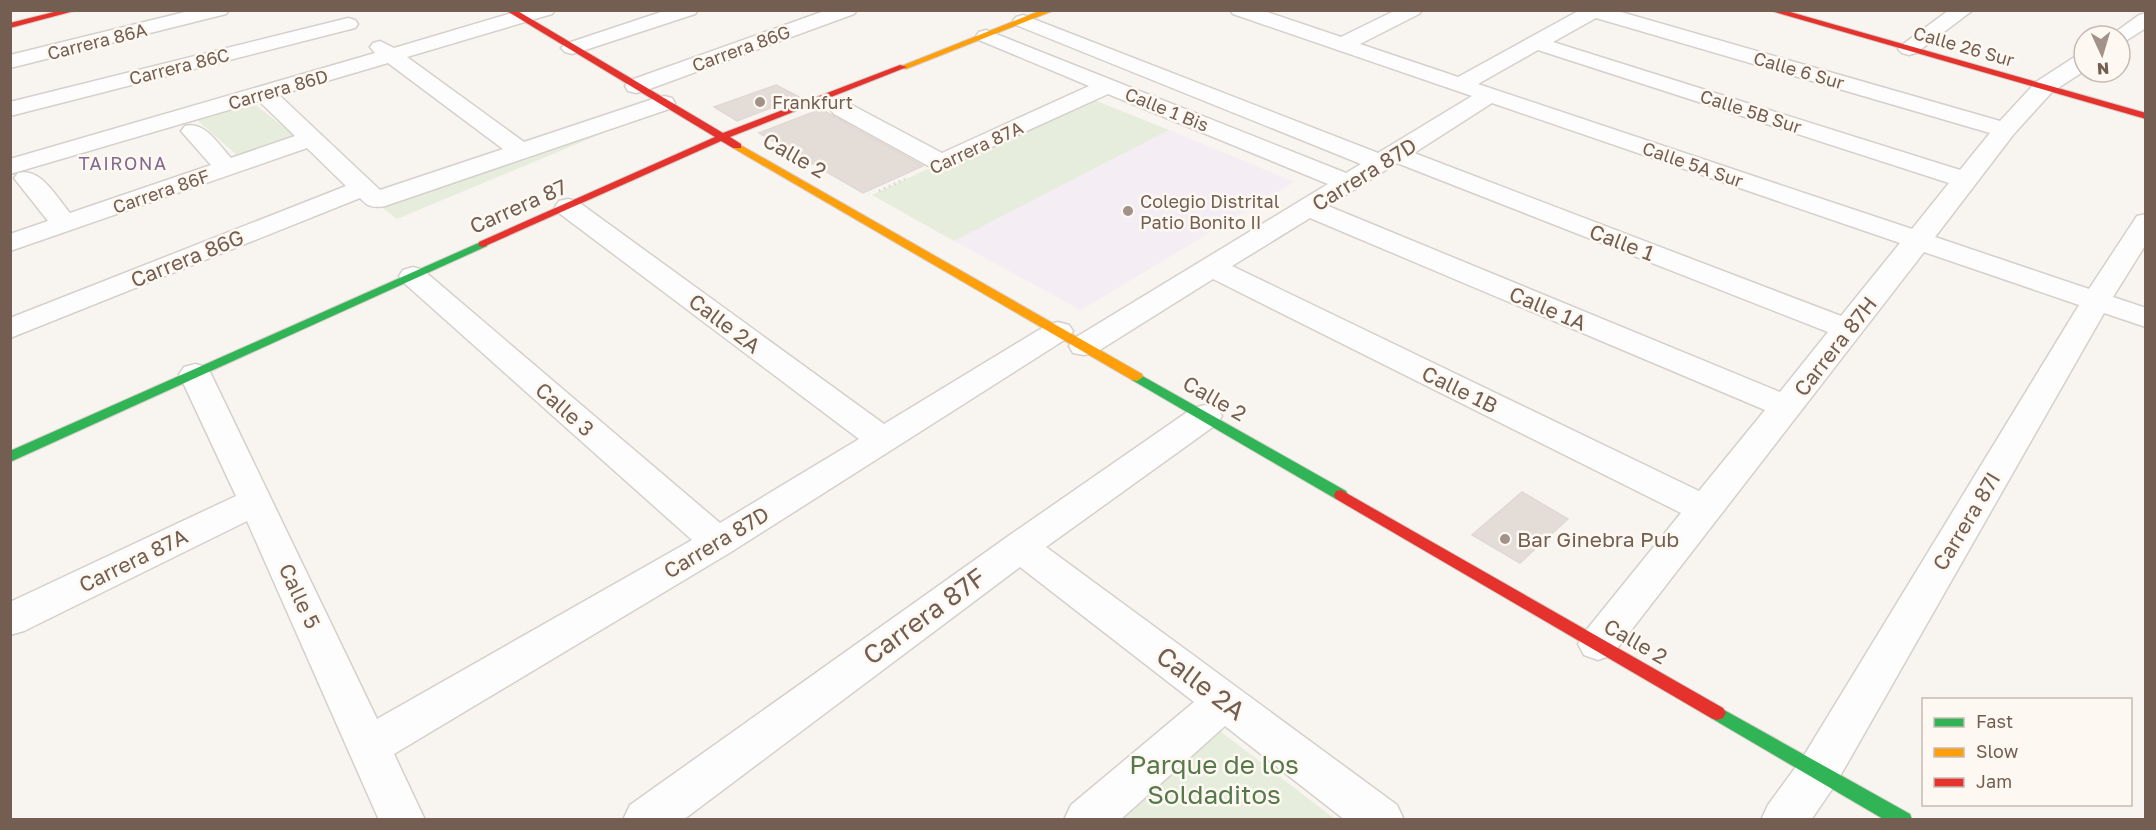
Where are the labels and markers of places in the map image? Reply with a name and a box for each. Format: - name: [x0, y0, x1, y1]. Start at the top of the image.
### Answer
- place label: Frankfurt: [772, 91, 853, 113]
- marker: Frankfurt: [753, 95, 767, 109]
- place label: Colegio Distrital Patio Bonito II: [1140, 190, 1280, 233]
- marker: Colegio Distrital Patio Bonito II: [1121, 204, 1135, 218]
- place label: Bar Ginebra Pub: [1517, 526, 1679, 552]
- marker: Bar Ginebra Pub: [1498, 532, 1512, 546]

